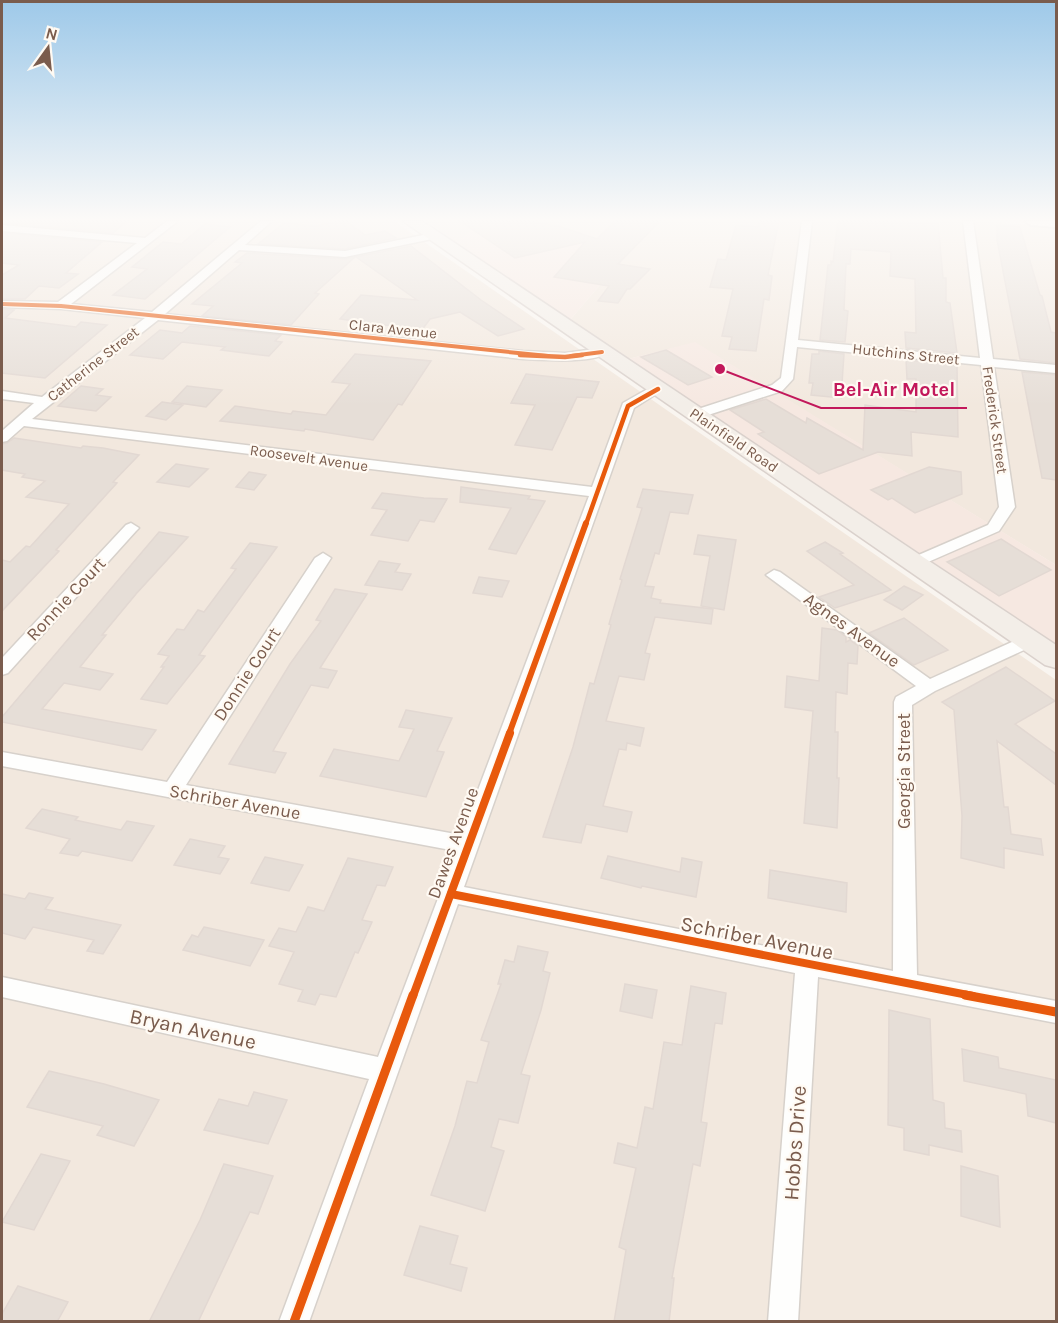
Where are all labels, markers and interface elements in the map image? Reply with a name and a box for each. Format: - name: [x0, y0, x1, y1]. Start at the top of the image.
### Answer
- north arrow: [18, 18, 78, 78]
- text: N: [44, 23, 60, 45]
- street label: Clara Avenue: [348, 315, 438, 343]
- street label: Catherine Street: [44, 322, 143, 405]
- street label: Hutchins Street: [852, 339, 961, 369]
- street label: Frederick Street: [979, 365, 1012, 475]
- callout: Bel-Air Motel: [821, 370, 967, 408]
- text: Bel-Air Motel: [833, 378, 955, 401]
- street label: Plainfield Road: [686, 404, 782, 476]
- street label: Roosevelt Avenue: [249, 441, 369, 475]
- street label: Ronnie Court: [22, 552, 111, 645]
- street label: Agnes Avenue: [800, 588, 904, 672]
- street label: Donnie Court: [209, 623, 286, 725]
- street label: Georgia Street: [893, 713, 915, 829]
- street label: Schriber Avenue: [168, 780, 302, 824]
- street label: Dawes Avenue: [423, 784, 483, 902]
- street label: Schriber Avenue: [679, 911, 835, 965]
- street label: Bryan Avenue: [128, 1004, 258, 1054]
- street label: Hobbs Drive: [779, 1085, 811, 1201]

